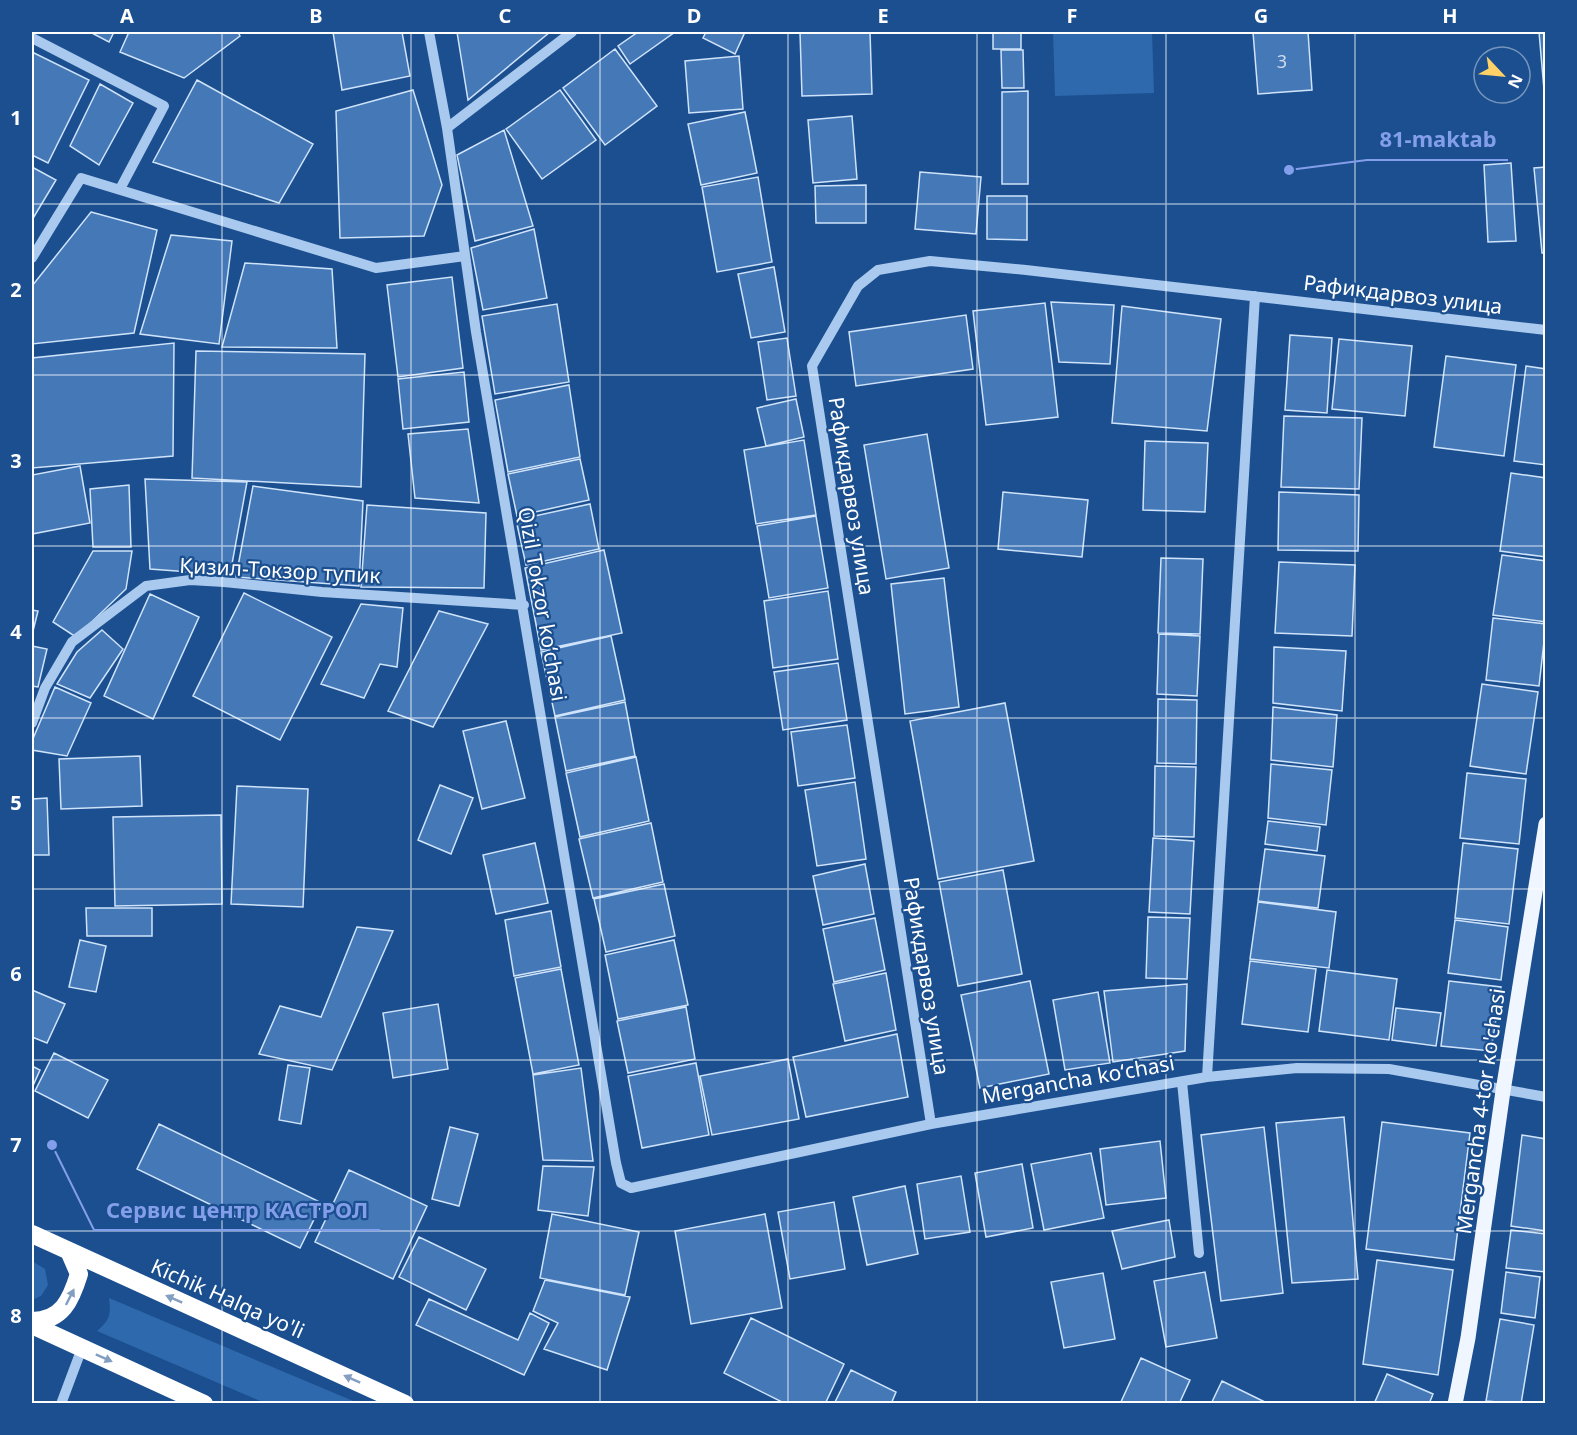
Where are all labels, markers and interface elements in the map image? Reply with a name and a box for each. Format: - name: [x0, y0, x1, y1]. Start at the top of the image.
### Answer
- text: A: [120, 2, 134, 29]
- text: B: [309, 2, 323, 29]
- text: C: [499, 2, 512, 29]
- text: D: [687, 2, 701, 29]
- text: E: [877, 2, 889, 29]
- text: F: [1067, 2, 1077, 29]
- text: G: [1254, 2, 1268, 29]
- text: H: [1442, 2, 1458, 29]
- north arrow: [1472, 45, 1532, 105]
- house number: 3: [1277, 49, 1287, 73]
- text: N: [1503, 71, 1528, 92]
- text: 1: [10, 104, 22, 131]
- callout: 81-maktab: [1367, 120, 1508, 160]
- text: 81-maktab: [1379, 123, 1497, 153]
- street label: Рафикдарвоз улица: [1302, 268, 1504, 320]
- text: 2: [10, 276, 22, 303]
- street label: Рафикдарвоз улица: [823, 395, 881, 597]
- text: 3: [10, 447, 22, 474]
- street label: Qizil Tokzor koʻchasi: [512, 505, 574, 703]
- street label: Қизил-Токзор тупик: [179, 551, 381, 589]
- text: 4: [10, 618, 22, 645]
- text: 5: [10, 789, 22, 816]
- street label: Рафикдарвоз улица: [898, 875, 956, 1077]
- text: 6: [10, 960, 22, 987]
- street label: Mergancha 4-tor ko'chasi: [1449, 986, 1511, 1236]
- street label: Mergancha koʻchasi: [979, 1048, 1177, 1110]
- text: 7: [10, 1131, 22, 1158]
- callout: Сервис центр КАСТРОЛ: [94, 1190, 380, 1230]
- text: Сервис центр КАСТРОЛ: [106, 1194, 368, 1224]
- street label: Kichik Halqa yo'li: [147, 1252, 309, 1344]
- one-way arrow: [65, 1288, 75, 1305]
- one-way arrow: [165, 1293, 183, 1303]
- text: 8: [10, 1302, 22, 1329]
- one-way arrow: [95, 1353, 113, 1363]
- one-way arrow: [343, 1375, 360, 1384]

